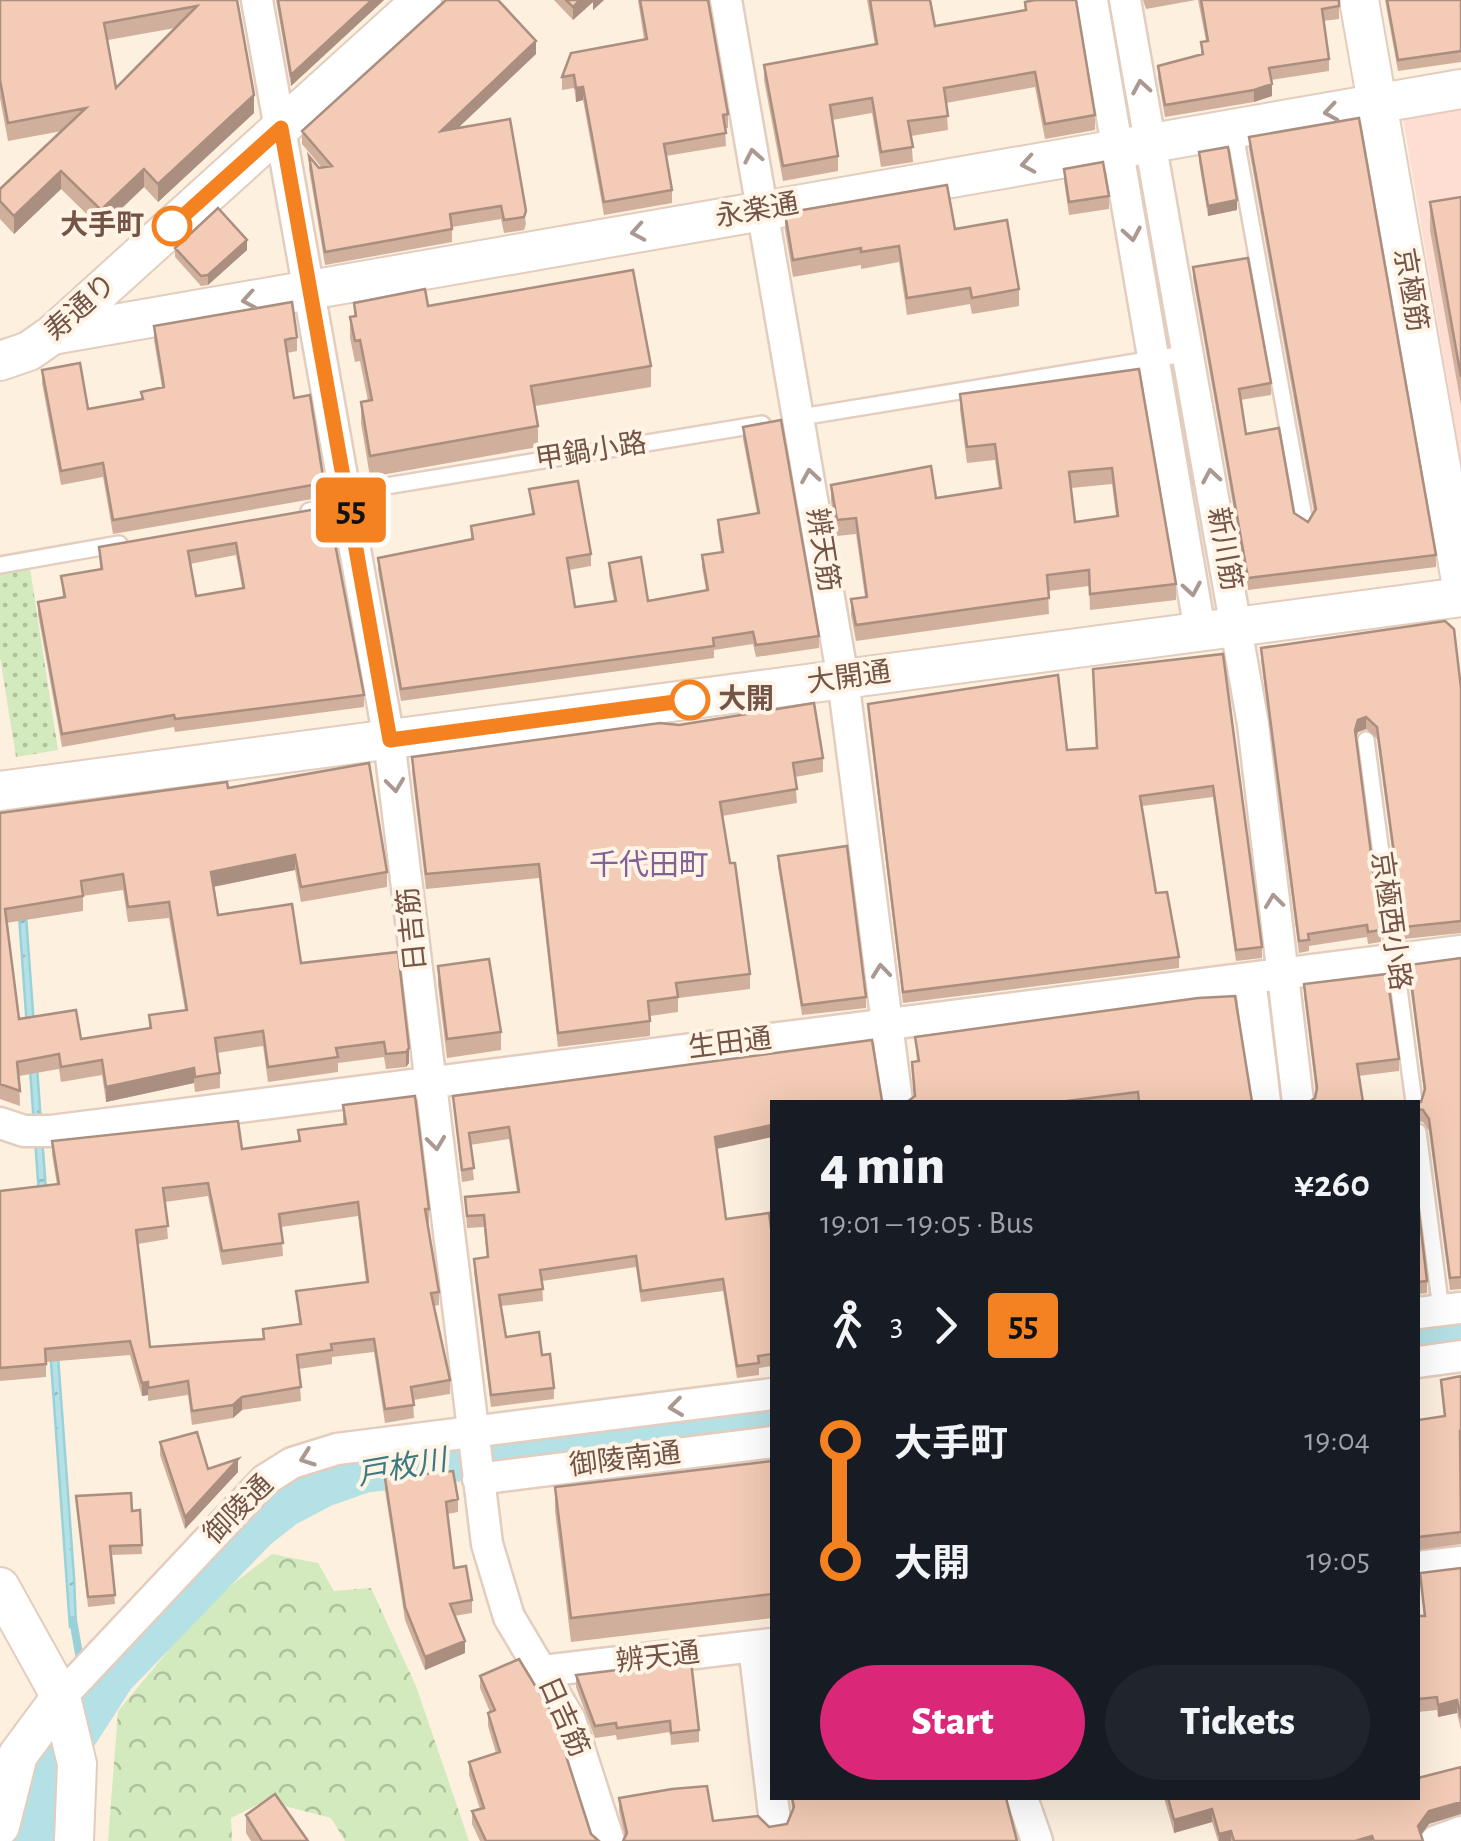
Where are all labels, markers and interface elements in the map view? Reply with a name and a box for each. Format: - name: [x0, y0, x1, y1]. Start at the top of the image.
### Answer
- one-way arrow: [1131, 79, 1152, 96]
- one-way arrow: [1322, 101, 1339, 122]
- one-way arrow: [743, 148, 764, 165]
- one-way arrow: [1019, 153, 1036, 174]
- street label: 永楽通: [713, 188, 801, 232]
- marker: 大手町: [153, 207, 191, 245]
- place label: 大手町: [60, 210, 144, 240]
- one-way arrow: [630, 221, 647, 242]
- one-way arrow: [1121, 226, 1142, 242]
- street label: 京極筋: [1389, 246, 1433, 334]
- street label: 寿通り: [39, 268, 122, 347]
- one-way arrow: [241, 289, 258, 310]
- street label: 甲鍋小路: [533, 427, 649, 475]
- one-way arrow: [800, 468, 821, 485]
- one-way arrow: [1201, 468, 1222, 484]
- line badge: 55: [306, 478, 396, 542]
- text: 55: [336, 493, 366, 528]
- street label: 新川筋: [1203, 505, 1247, 593]
- street label: 辨天筋: [802, 506, 844, 594]
- one-way arrow: [1181, 581, 1202, 597]
- street label: 大開通: [805, 656, 893, 698]
- marker: 大開: [671, 681, 709, 719]
- place label: 大開: [718, 684, 774, 714]
- one-way arrow: [384, 777, 405, 794]
- district label: 千代田町: [589, 849, 709, 881]
- street label: 京極西小路: [1366, 849, 1416, 992]
- street label: 日吉筋: [393, 886, 431, 972]
- one-way arrow: [1265, 893, 1286, 910]
- one-way arrow: [871, 963, 893, 979]
- street label: 生田通: [686, 1023, 773, 1063]
- one-way arrow: [425, 1135, 446, 1151]
- text: 4 min: [820, 1139, 945, 1194]
- text: ¥260: [1294, 1166, 1370, 1204]
- text: 19:01 – 19:05 · Bus: [820, 1207, 1034, 1239]
- icon: walk: [820, 1298, 875, 1353]
- icon: forward: [918, 1298, 973, 1353]
- text: 55: [1008, 1308, 1038, 1343]
- text: 3: [890, 1309, 903, 1341]
- one-way arrow: [667, 1395, 684, 1416]
- text: 19:04: [1304, 1424, 1370, 1456]
- text: 大手町: [894, 1426, 1008, 1464]
- street label: 御陵南通: [567, 1437, 682, 1481]
- water label: 戸枚川: [355, 1443, 452, 1491]
- one-way arrow: [299, 1446, 317, 1466]
- street label: 御陵通: [198, 1469, 279, 1550]
- text: 19:05: [1306, 1544, 1370, 1576]
- text: 大開: [894, 1546, 970, 1584]
- street label: 辨天通: [614, 1637, 701, 1677]
- button: Start: [820, 1665, 1085, 1780]
- button: Tickets: [1105, 1665, 1370, 1780]
- street label: 日吉筋: [533, 1672, 595, 1761]

